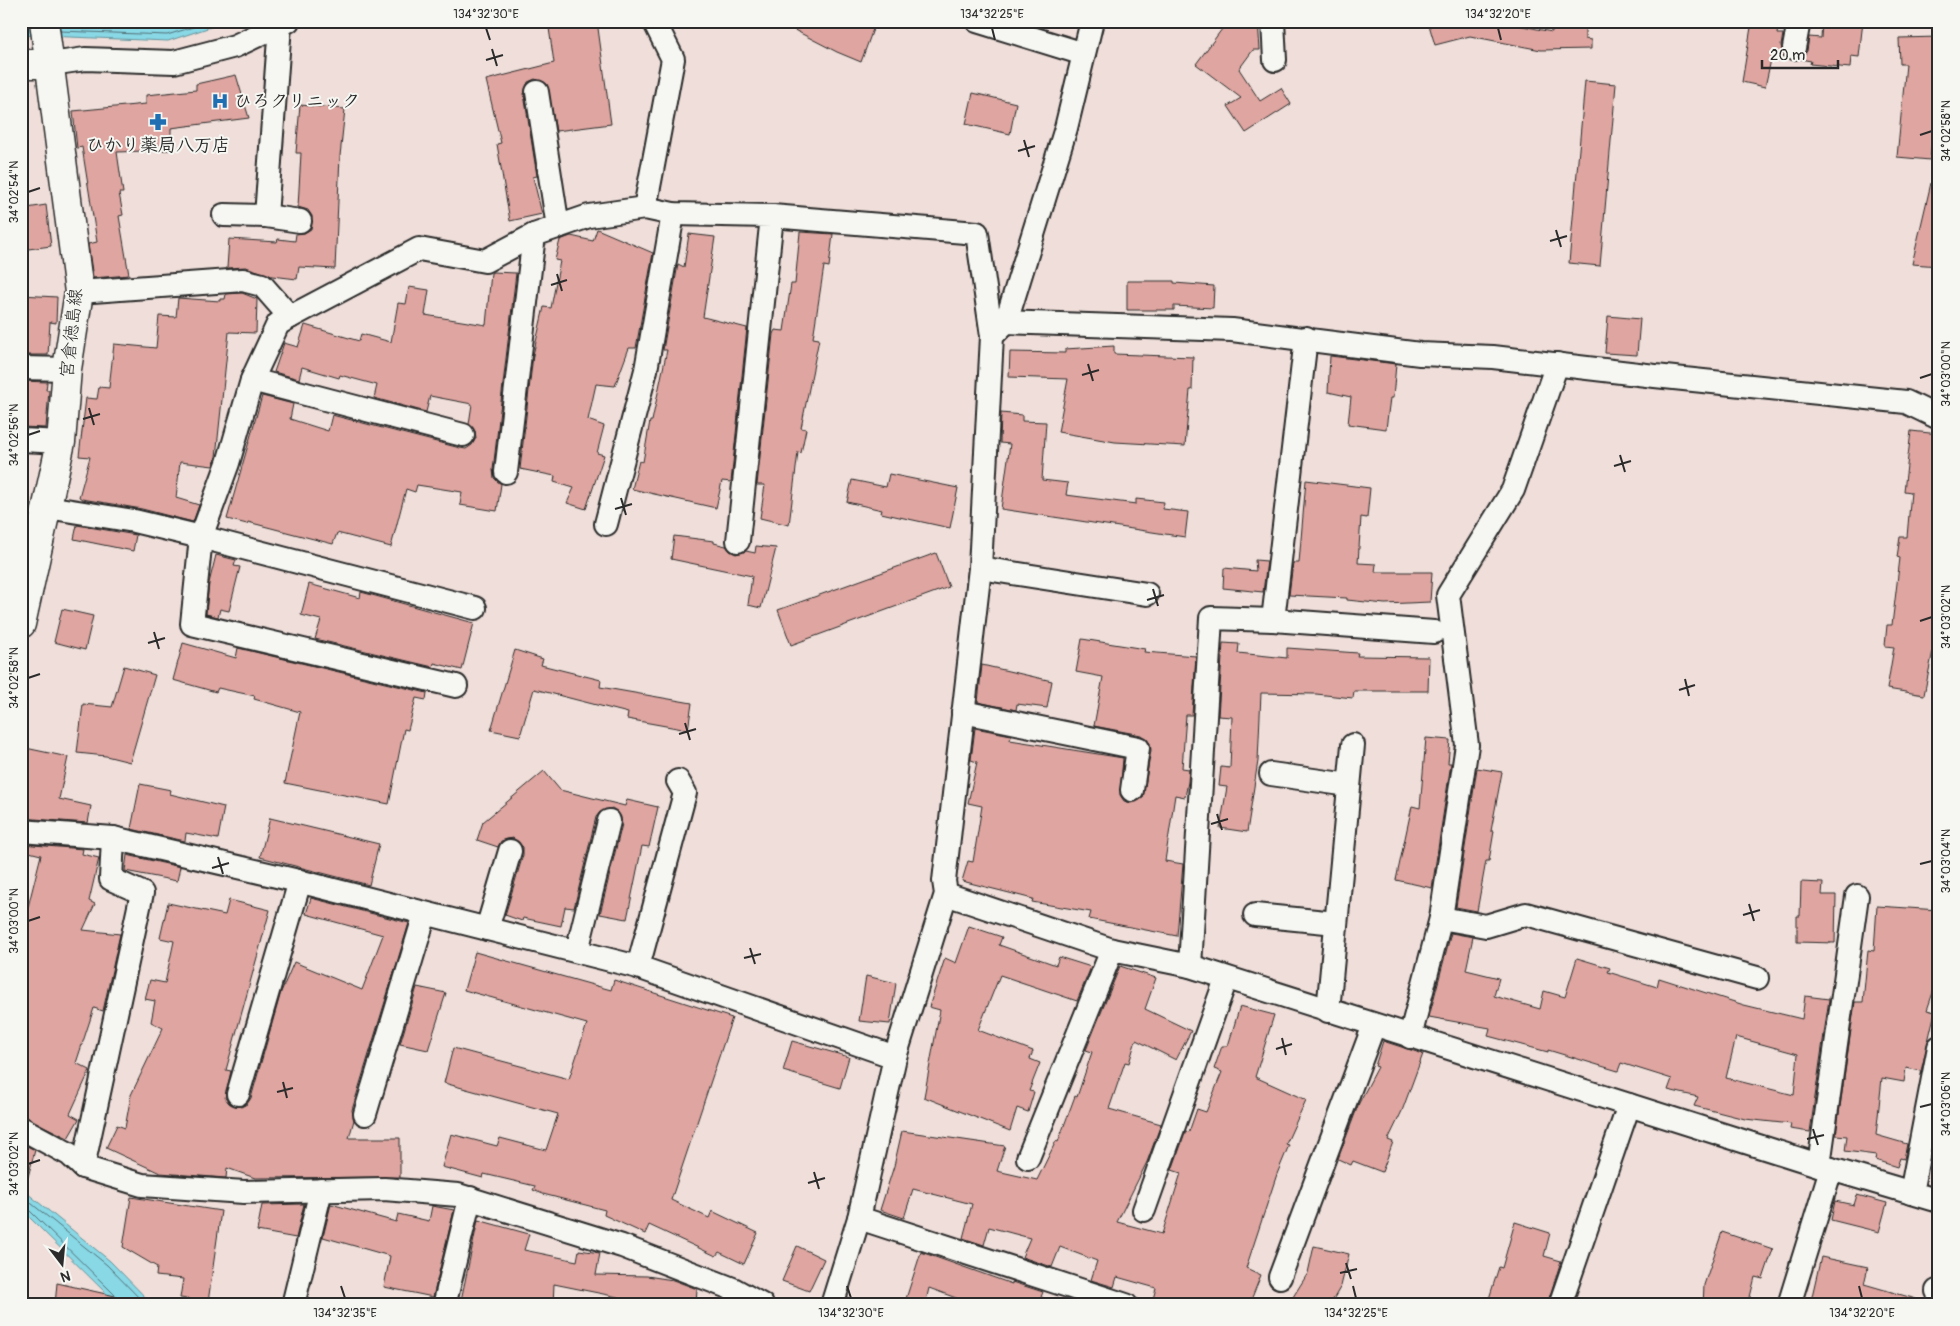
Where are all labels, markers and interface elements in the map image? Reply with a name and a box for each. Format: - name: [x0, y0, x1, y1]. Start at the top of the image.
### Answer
- text: 134°32'30"E: [453, 7, 519, 22]
- text: 134°32'25"E: [960, 7, 1024, 22]
- text: 134°32'20"E: [1465, 7, 1531, 22]
- scale bar: [1762, 38, 1839, 70]
- text: 20 m: [1770, 46, 1805, 65]
- place label: ひろクリニック: [234, 90, 360, 113]
- hospital icon: ひろクリニック: [210, 91, 230, 111]
- text: 34°02'58"N: [1939, 100, 1954, 162]
- pharmacy icon: ひかり薬局八万店: [148, 112, 168, 132]
- place label: ひかり薬局八万店: [86, 134, 230, 157]
- text: 34°02'54"N: [7, 161, 22, 223]
- street label: 宮倉徳島線: [55, 287, 88, 379]
- text: 34°03'00"N: [1939, 341, 1954, 407]
- text: 34°02'56"N: [7, 404, 22, 466]
- text: 34°03'02"N: [1939, 585, 1954, 649]
- text: 34°02'58"N: [7, 647, 22, 709]
- text: 34°03'04"N: [1939, 829, 1954, 893]
- text: 34°03'00"N: [7, 888, 22, 954]
- text: 34°03'06"N: [1939, 1072, 1954, 1136]
- text: 34°03'02"N: [7, 1132, 22, 1196]
- north arrow: [38, 1238, 88, 1288]
- text: N: [59, 1267, 72, 1285]
- text: 134°32'35"E: [313, 1306, 377, 1321]
- text: 134°32'30"E: [818, 1306, 884, 1321]
- text: 134°32'25"E: [1324, 1306, 1388, 1321]
- text: 134°32'20"E: [1829, 1306, 1895, 1321]

